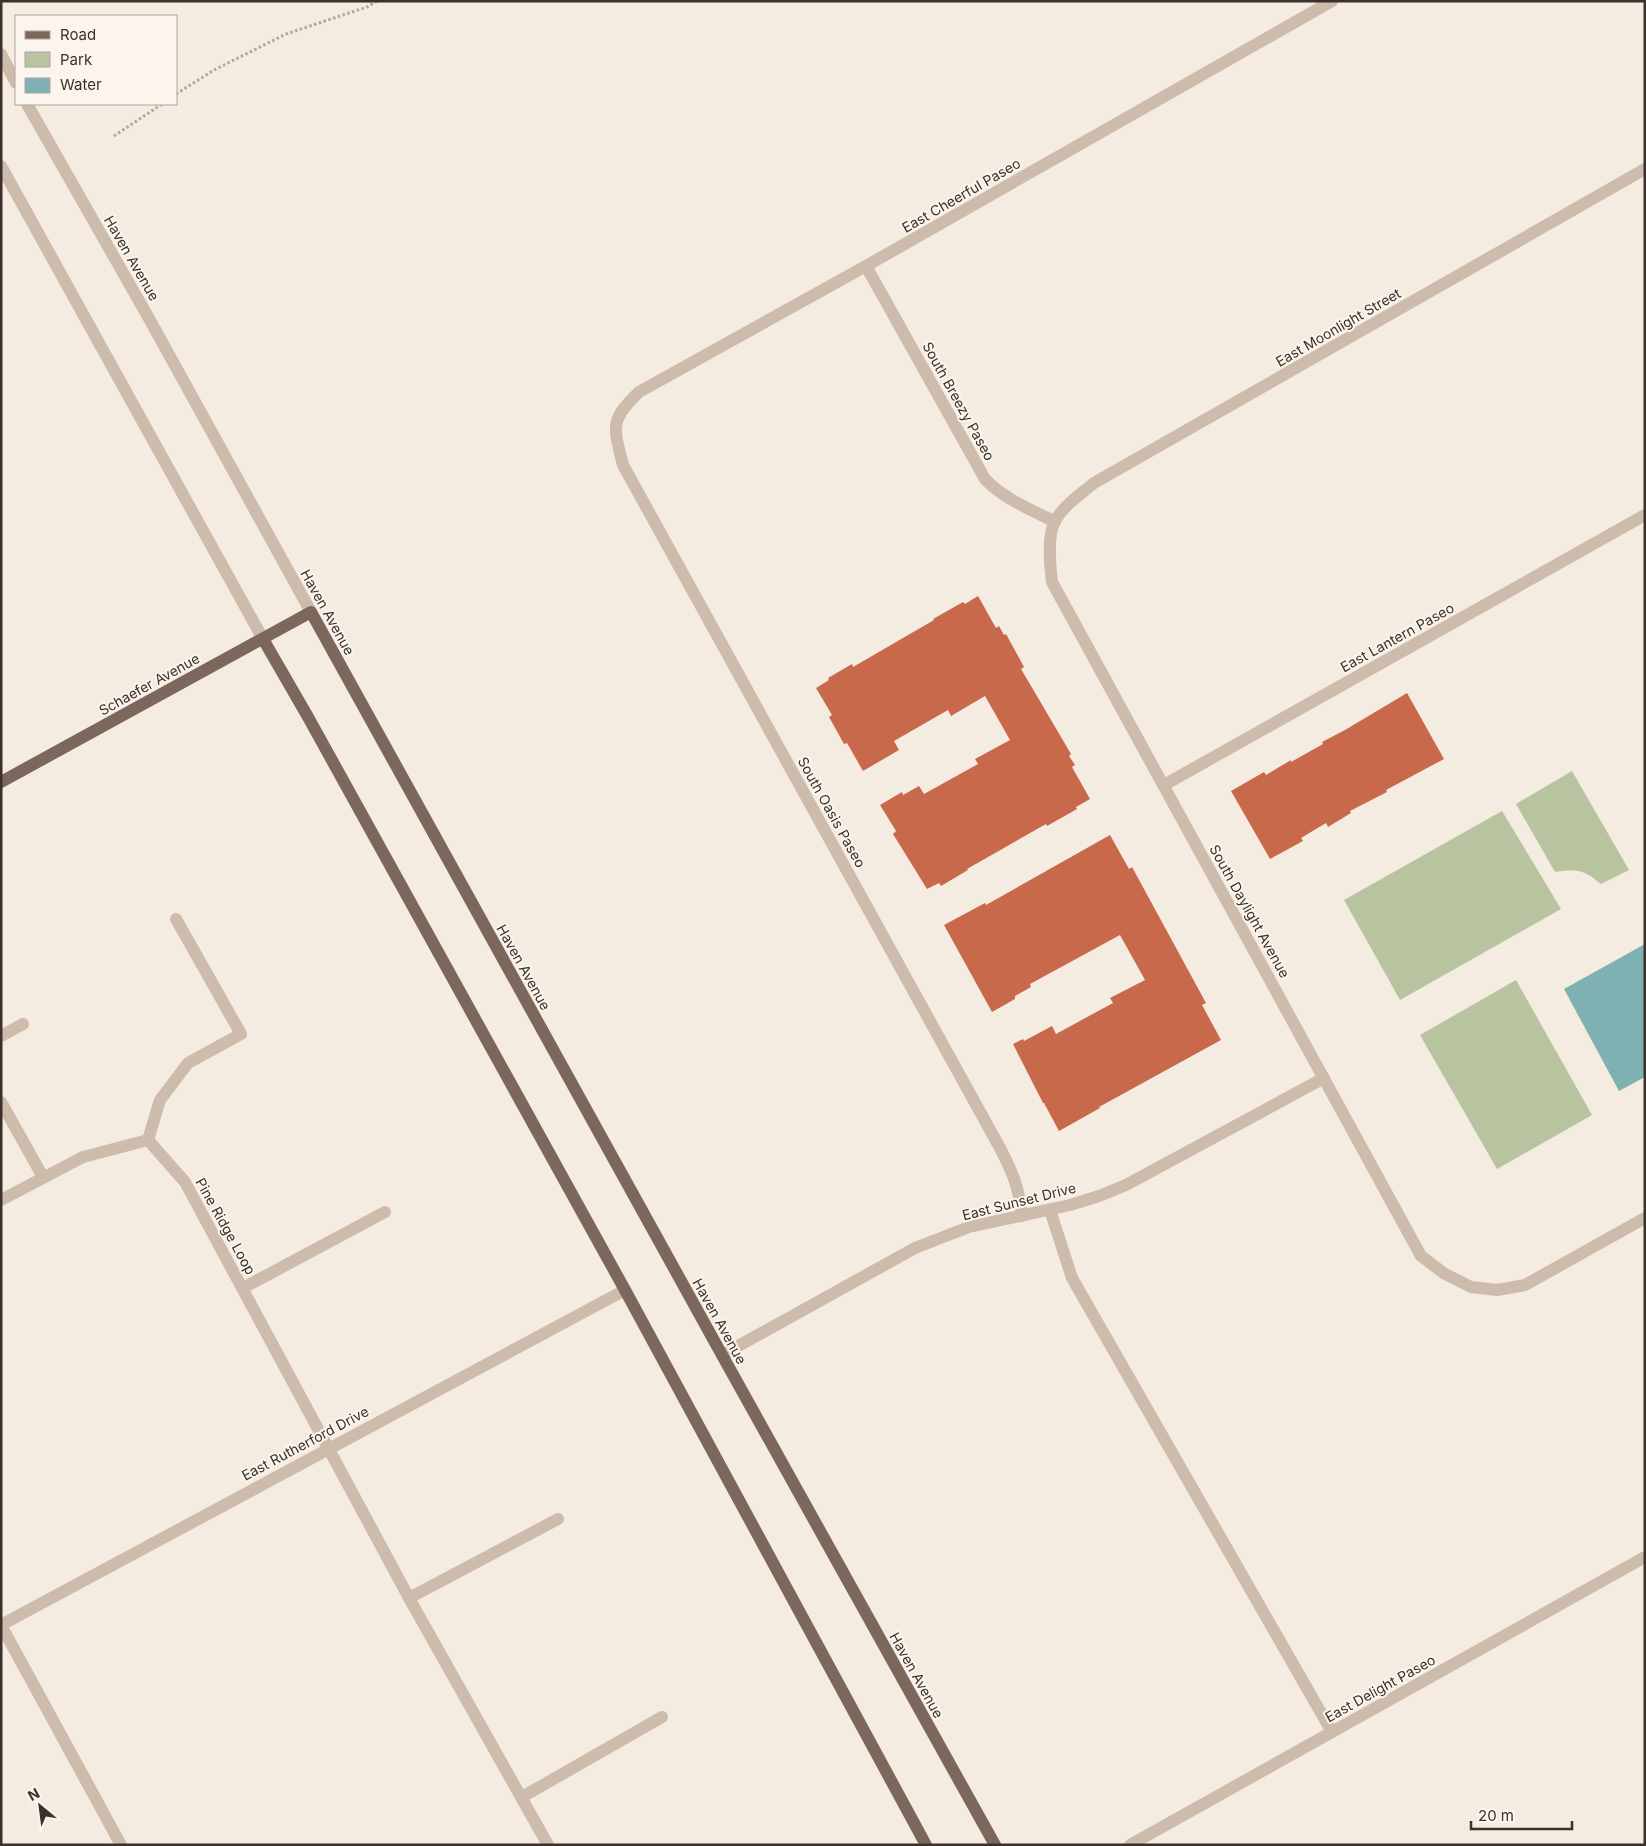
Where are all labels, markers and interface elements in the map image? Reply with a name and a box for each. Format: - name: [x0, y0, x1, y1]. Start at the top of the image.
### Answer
- legend: [15, 15, 178, 105]
- text: Road: [60, 25, 96, 44]
- text: Park: [60, 50, 93, 69]
- text: Water: [60, 75, 102, 94]
- street label: East Cheerful Paseo: [899, 154, 1023, 236]
- street label: Haven Avenue: [101, 213, 163, 303]
- street label: East Moonlight Street: [1272, 284, 1404, 370]
- street label: South Breezy Paseo: [919, 339, 999, 463]
- street label: Haven Avenue: [297, 566, 359, 658]
- street label: East Lantern Paseo: [1337, 599, 1457, 675]
- street label: Schaefer Avenue: [96, 649, 202, 719]
- street label: South Oasis Paseo: [795, 754, 869, 870]
- street label: South Daylight Avenue: [1206, 842, 1294, 980]
- street label: Haven Avenue: [493, 921, 555, 1013]
- street label: Pine Ridge Loop: [192, 1175, 260, 1277]
- street label: East Sunset Drive: [960, 1179, 1078, 1223]
- street label: Haven Avenue: [689, 1275, 751, 1367]
- street label: East Rutherford Drive: [239, 1402, 371, 1484]
- street label: Haven Avenue: [886, 1629, 948, 1721]
- street label: East Delight Paseo: [1322, 1651, 1438, 1725]
- north arrow: [15, 1781, 65, 1831]
- text: N: [25, 1784, 42, 1804]
- scale bar: [1471, 1798, 1572, 1830]
- text: 20 m: [1478, 1806, 1514, 1825]

